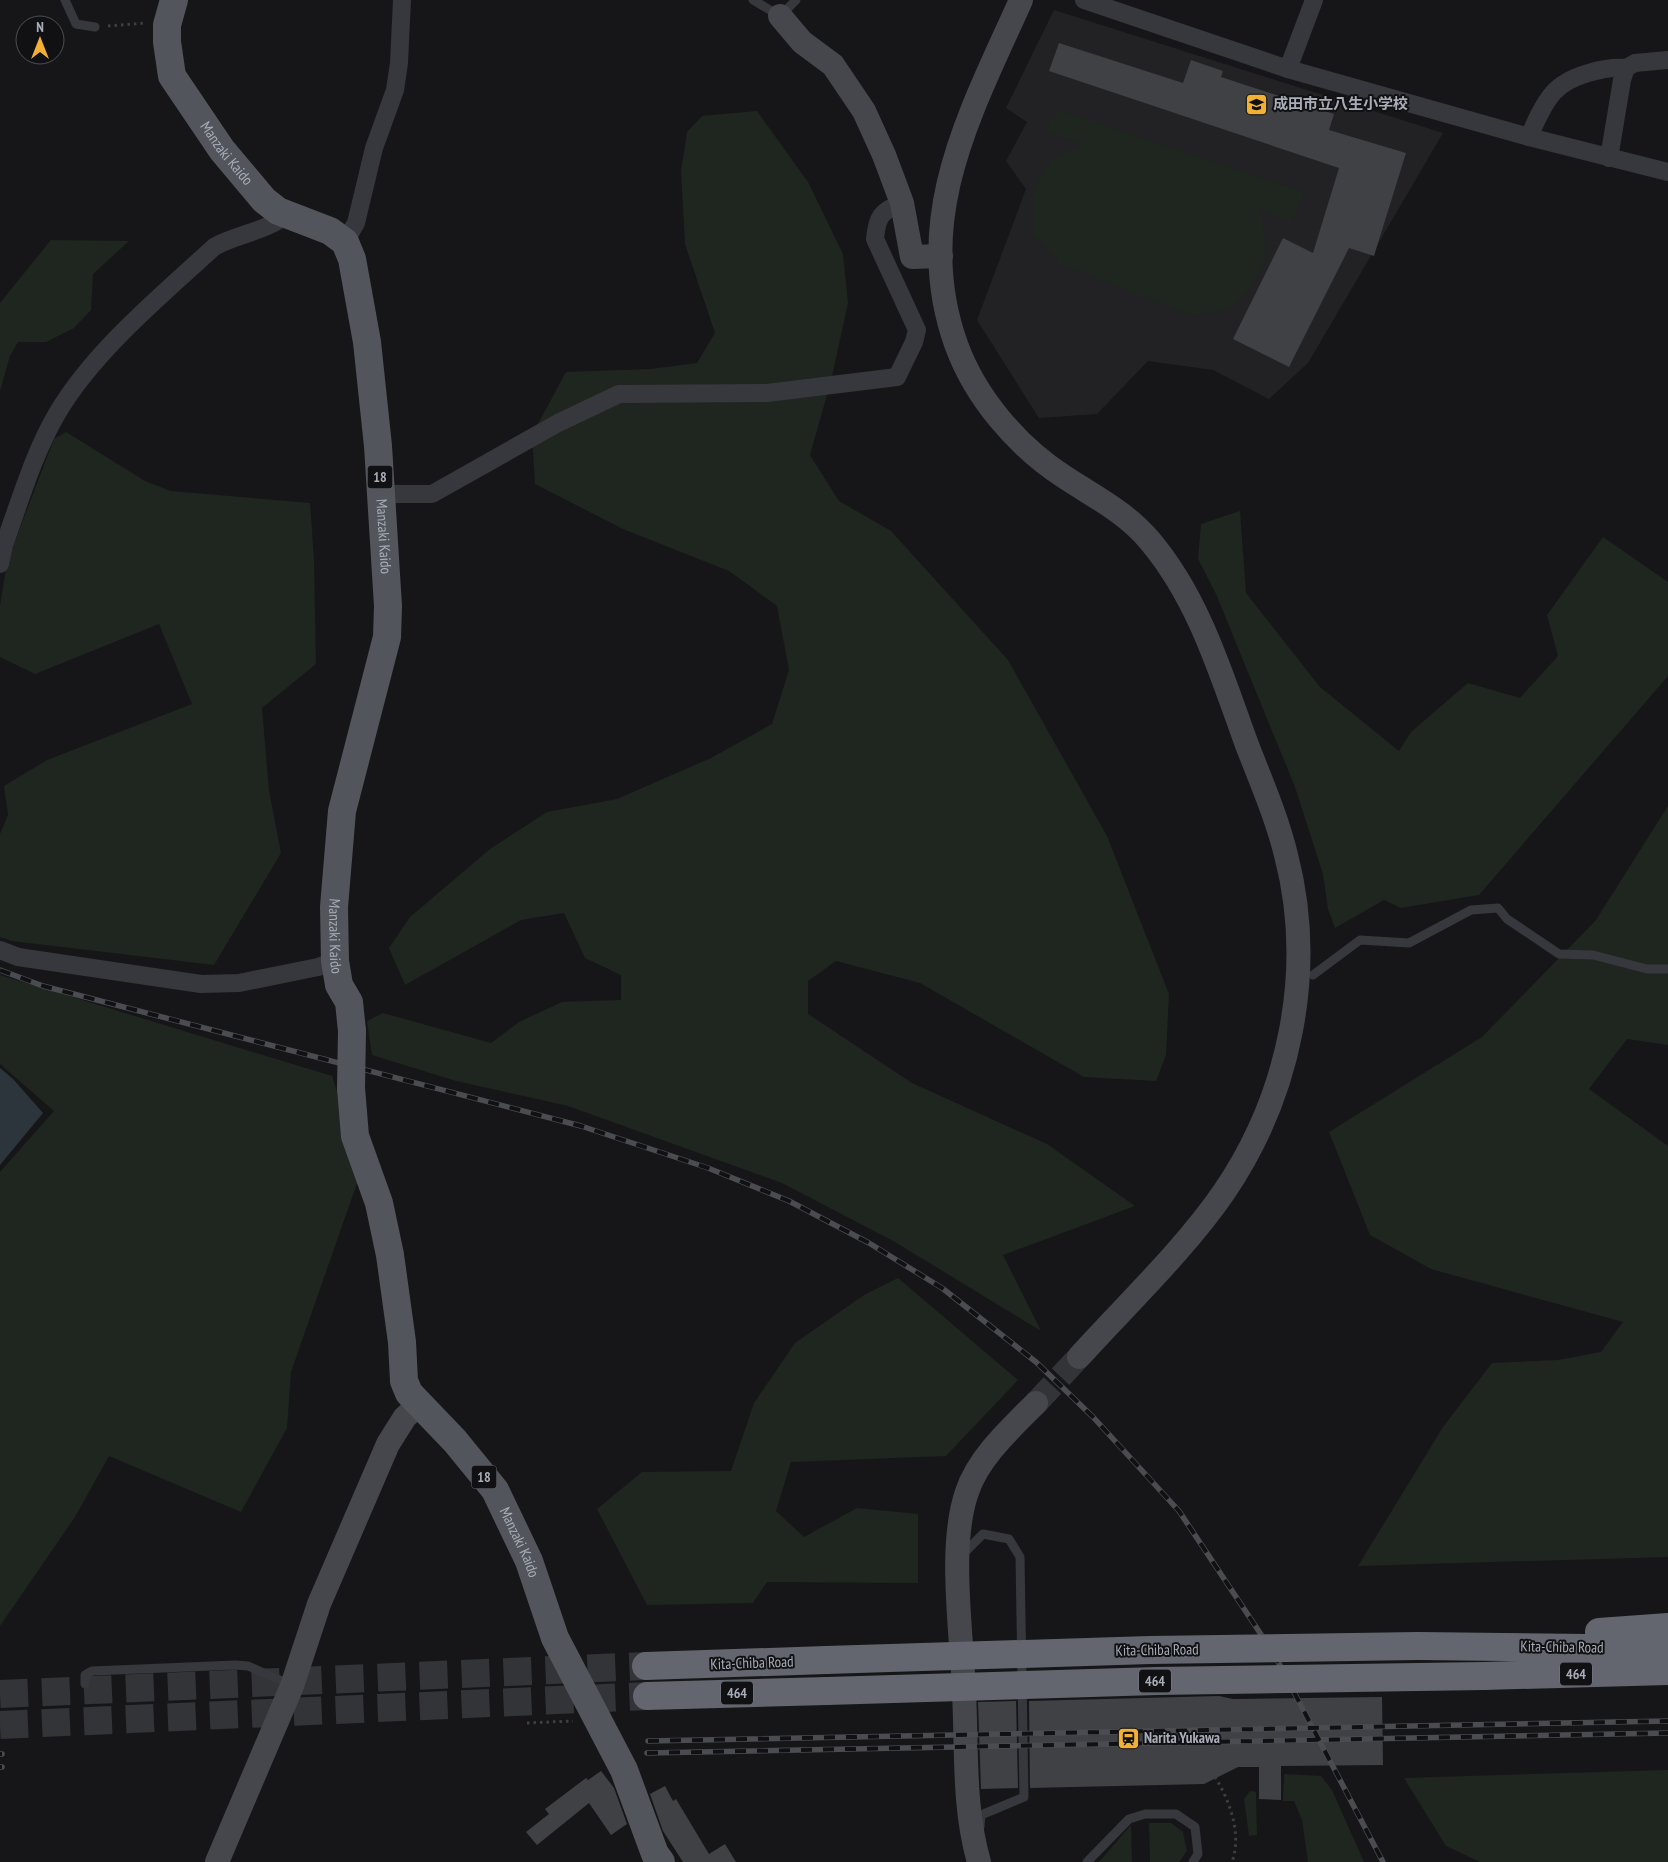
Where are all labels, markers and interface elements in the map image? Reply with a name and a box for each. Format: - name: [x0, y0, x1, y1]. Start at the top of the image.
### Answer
- north arrow: [15, 15, 65, 65]
- text: N: [36, 18, 44, 36]
- school or university icon: 成田市立八生小学校: [1245, 92, 1269, 116]
- place label: 成田市立八生小学校: [1273, 94, 1408, 113]
- street label: Manzaki Kaido: [196, 118, 257, 189]
- road number: 18: [368, 466, 392, 488]
- street label: Manzaki Kaido: [372, 498, 396, 575]
- street label: Manzaki Kaido: [325, 898, 347, 975]
- road number: 18: [472, 1465, 496, 1488]
- street label: Manzaki Kaido: [496, 1504, 544, 1580]
- street label: Kita-Chiba Road: [1520, 1636, 1604, 1657]
- street label: Kita-Chiba Road: [1115, 1639, 1199, 1660]
- street label: Kita-Chiba Road: [710, 1652, 794, 1673]
- road number: 464: [1560, 1662, 1592, 1686]
- road number: 464: [1139, 1670, 1171, 1692]
- road number: 464: [721, 1682, 753, 1705]
- station icon: Narita Yukawa: [1116, 1726, 1140, 1750]
- place label: Narita Yukawa: [1144, 1728, 1220, 1747]

